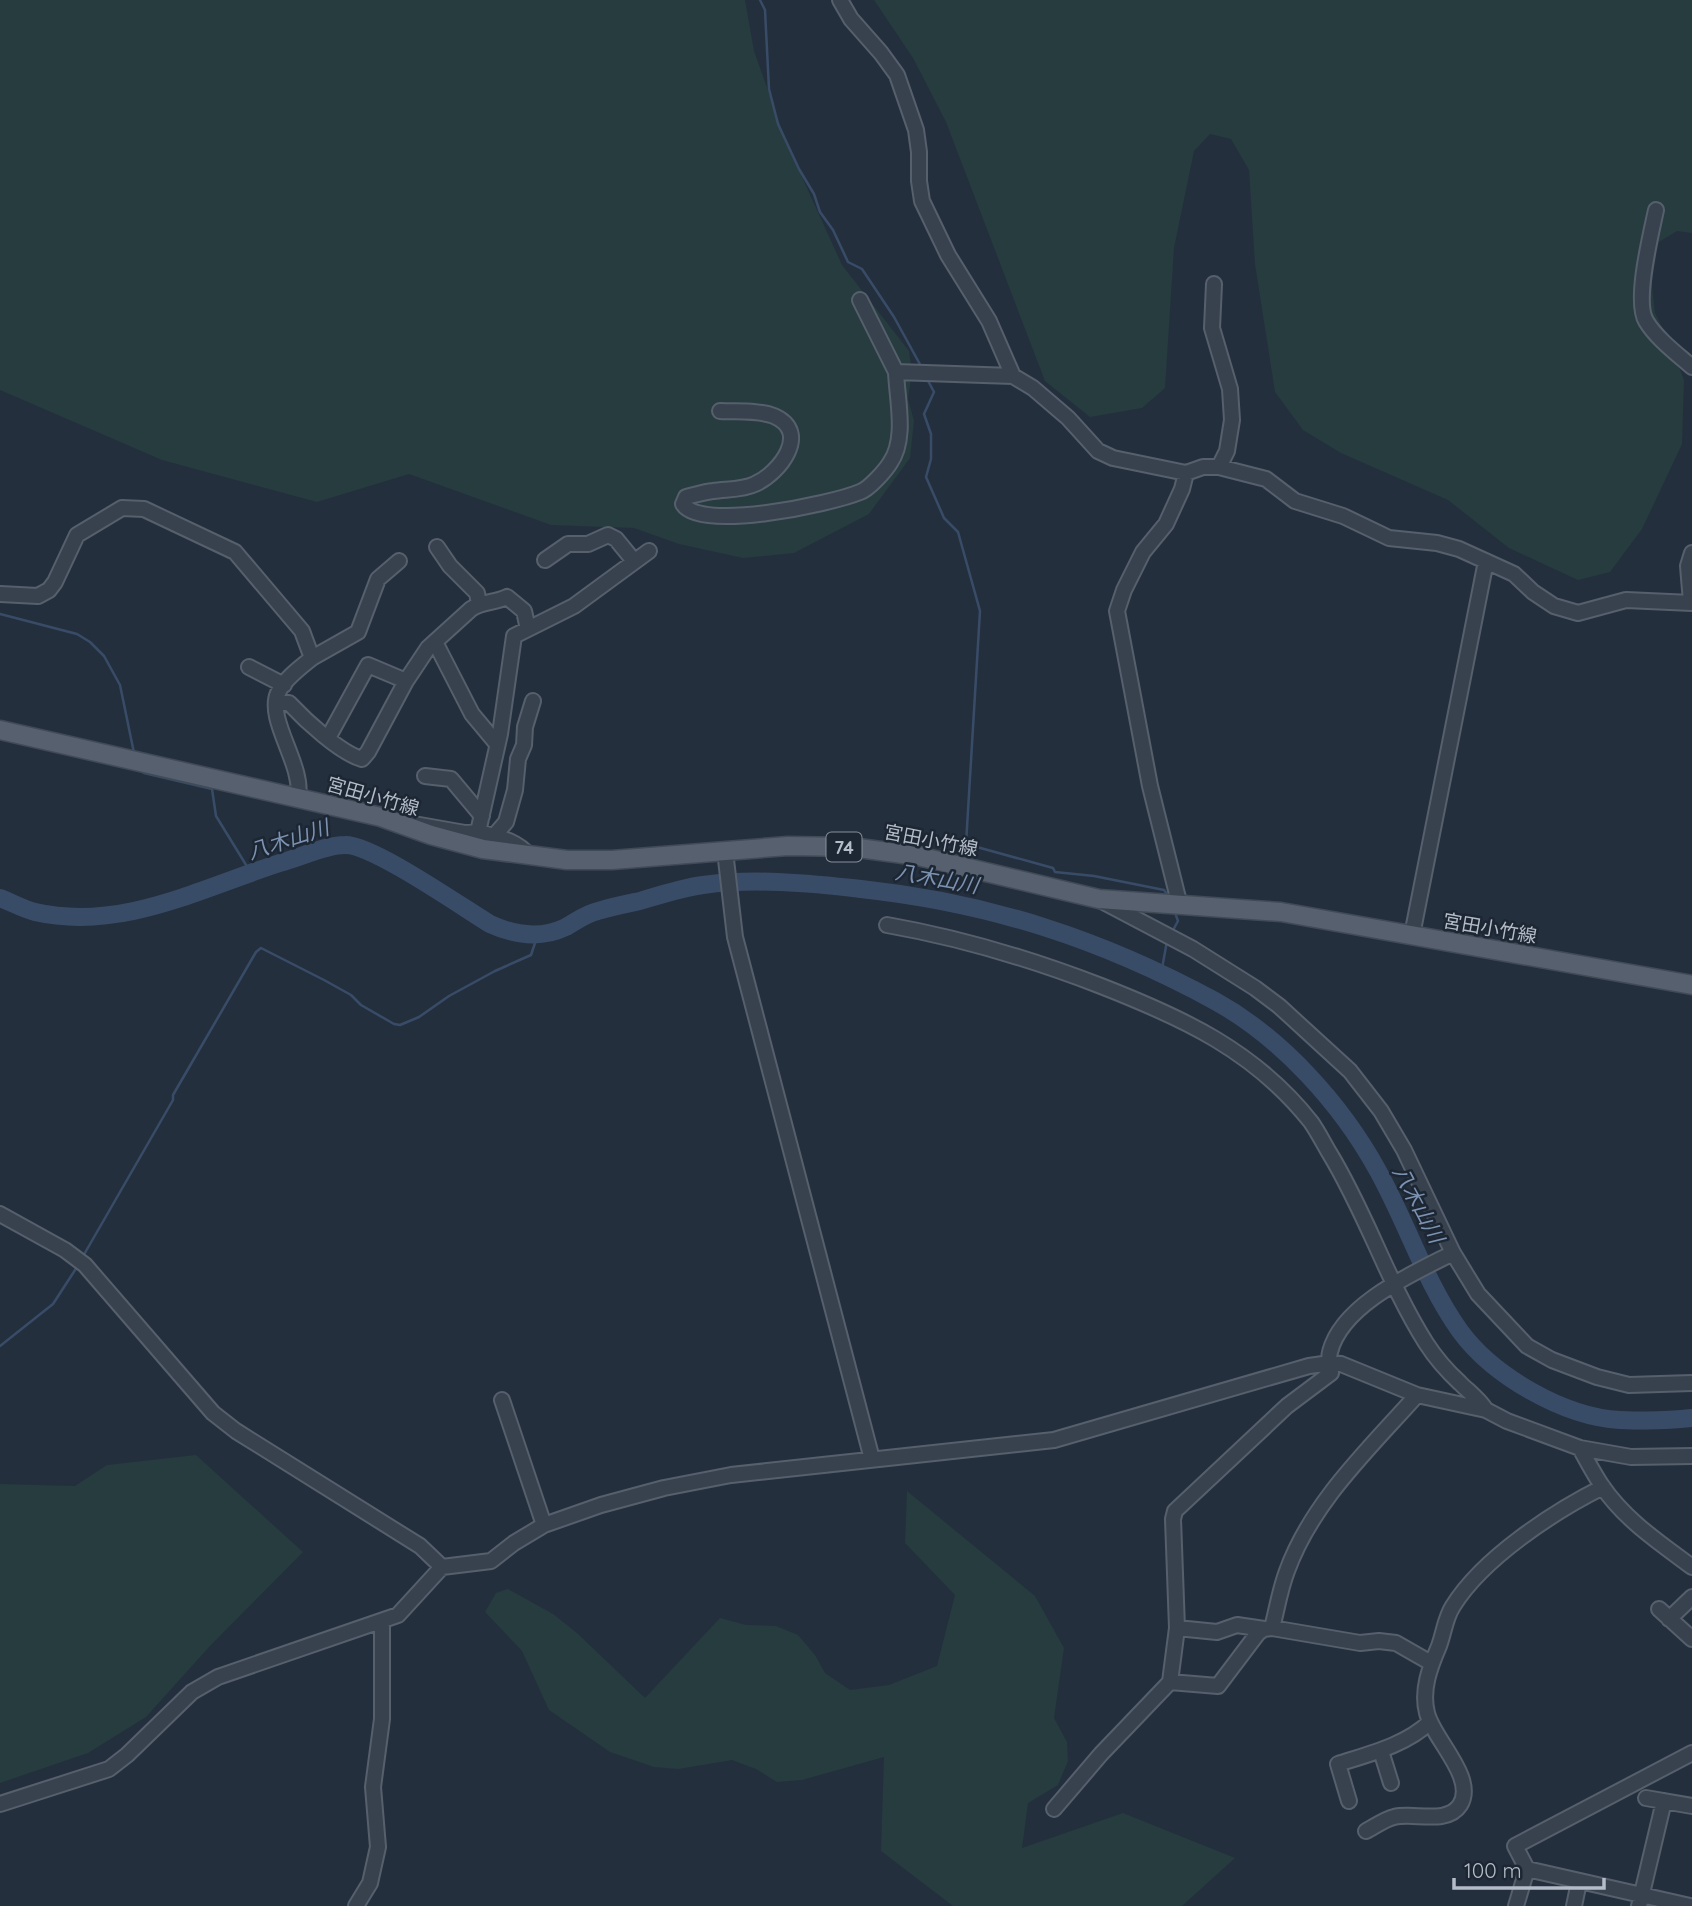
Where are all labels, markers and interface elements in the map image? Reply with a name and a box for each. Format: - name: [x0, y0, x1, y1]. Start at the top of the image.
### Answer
- street label: 宮田小竹線: [324, 771, 422, 821]
- water label: 八木山川: [244, 813, 334, 864]
- street label: 宮田小竹線: [882, 819, 980, 861]
- road number: 74: [826, 832, 862, 862]
- water label: 八木山川: [893, 858, 983, 898]
- street label: 宮田小竹線: [1441, 908, 1539, 948]
- water label: 八木山川: [1388, 1161, 1451, 1249]
- scale bar: [1454, 1846, 1604, 1890]
- text: 100 m: [1464, 1857, 1522, 1883]

